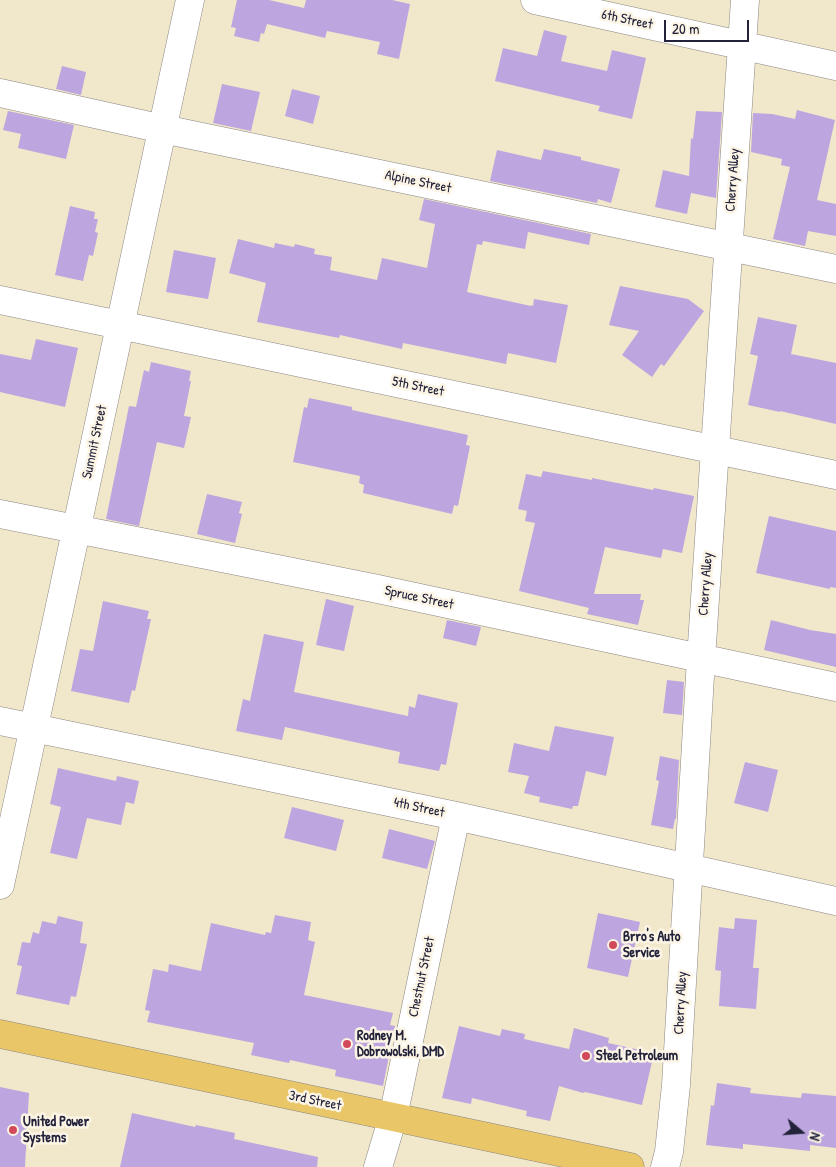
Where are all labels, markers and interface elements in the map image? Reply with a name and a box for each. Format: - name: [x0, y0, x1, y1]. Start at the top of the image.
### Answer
- street label: 6th Street: [600, 6, 654, 34]
- scale bar: [666, 10, 751, 42]
- text: 20 m: [672, 18, 699, 39]
- street label: Cherry Alley: [722, 148, 744, 212]
- street label: Alpine Street: [383, 167, 453, 197]
- street label: 5th Street: [391, 373, 445, 401]
- street label: Summit Street: [79, 404, 111, 480]
- street label: Cherry Alley: [695, 552, 717, 616]
- street label: Spruce Street: [383, 582, 455, 614]
- street label: 4th Street: [392, 794, 446, 822]
- place label: Brro's Auto Service: [623, 929, 680, 962]
- street label: Chestnut Street: [405, 935, 439, 1019]
- marker: Brro's Auto Service: [607, 939, 619, 951]
- street label: Cherry Alley: [671, 971, 691, 1035]
- place label: Rodney M. Dobrowolski, DMD: [357, 1028, 444, 1060]
- marker: Rodney M. Dobrowolski, DMD: [341, 1038, 353, 1050]
- place label: Steel Petroleum: [596, 1048, 678, 1064]
- marker: Steel Petroleum: [580, 1050, 592, 1062]
- street label: 3rd Street: [287, 1087, 343, 1115]
- north arrow: [776, 1107, 826, 1157]
- place label: United Power Systems: [23, 1114, 89, 1146]
- marker: United Power Systems: [7, 1124, 19, 1136]
- text: N: [806, 1130, 826, 1143]

